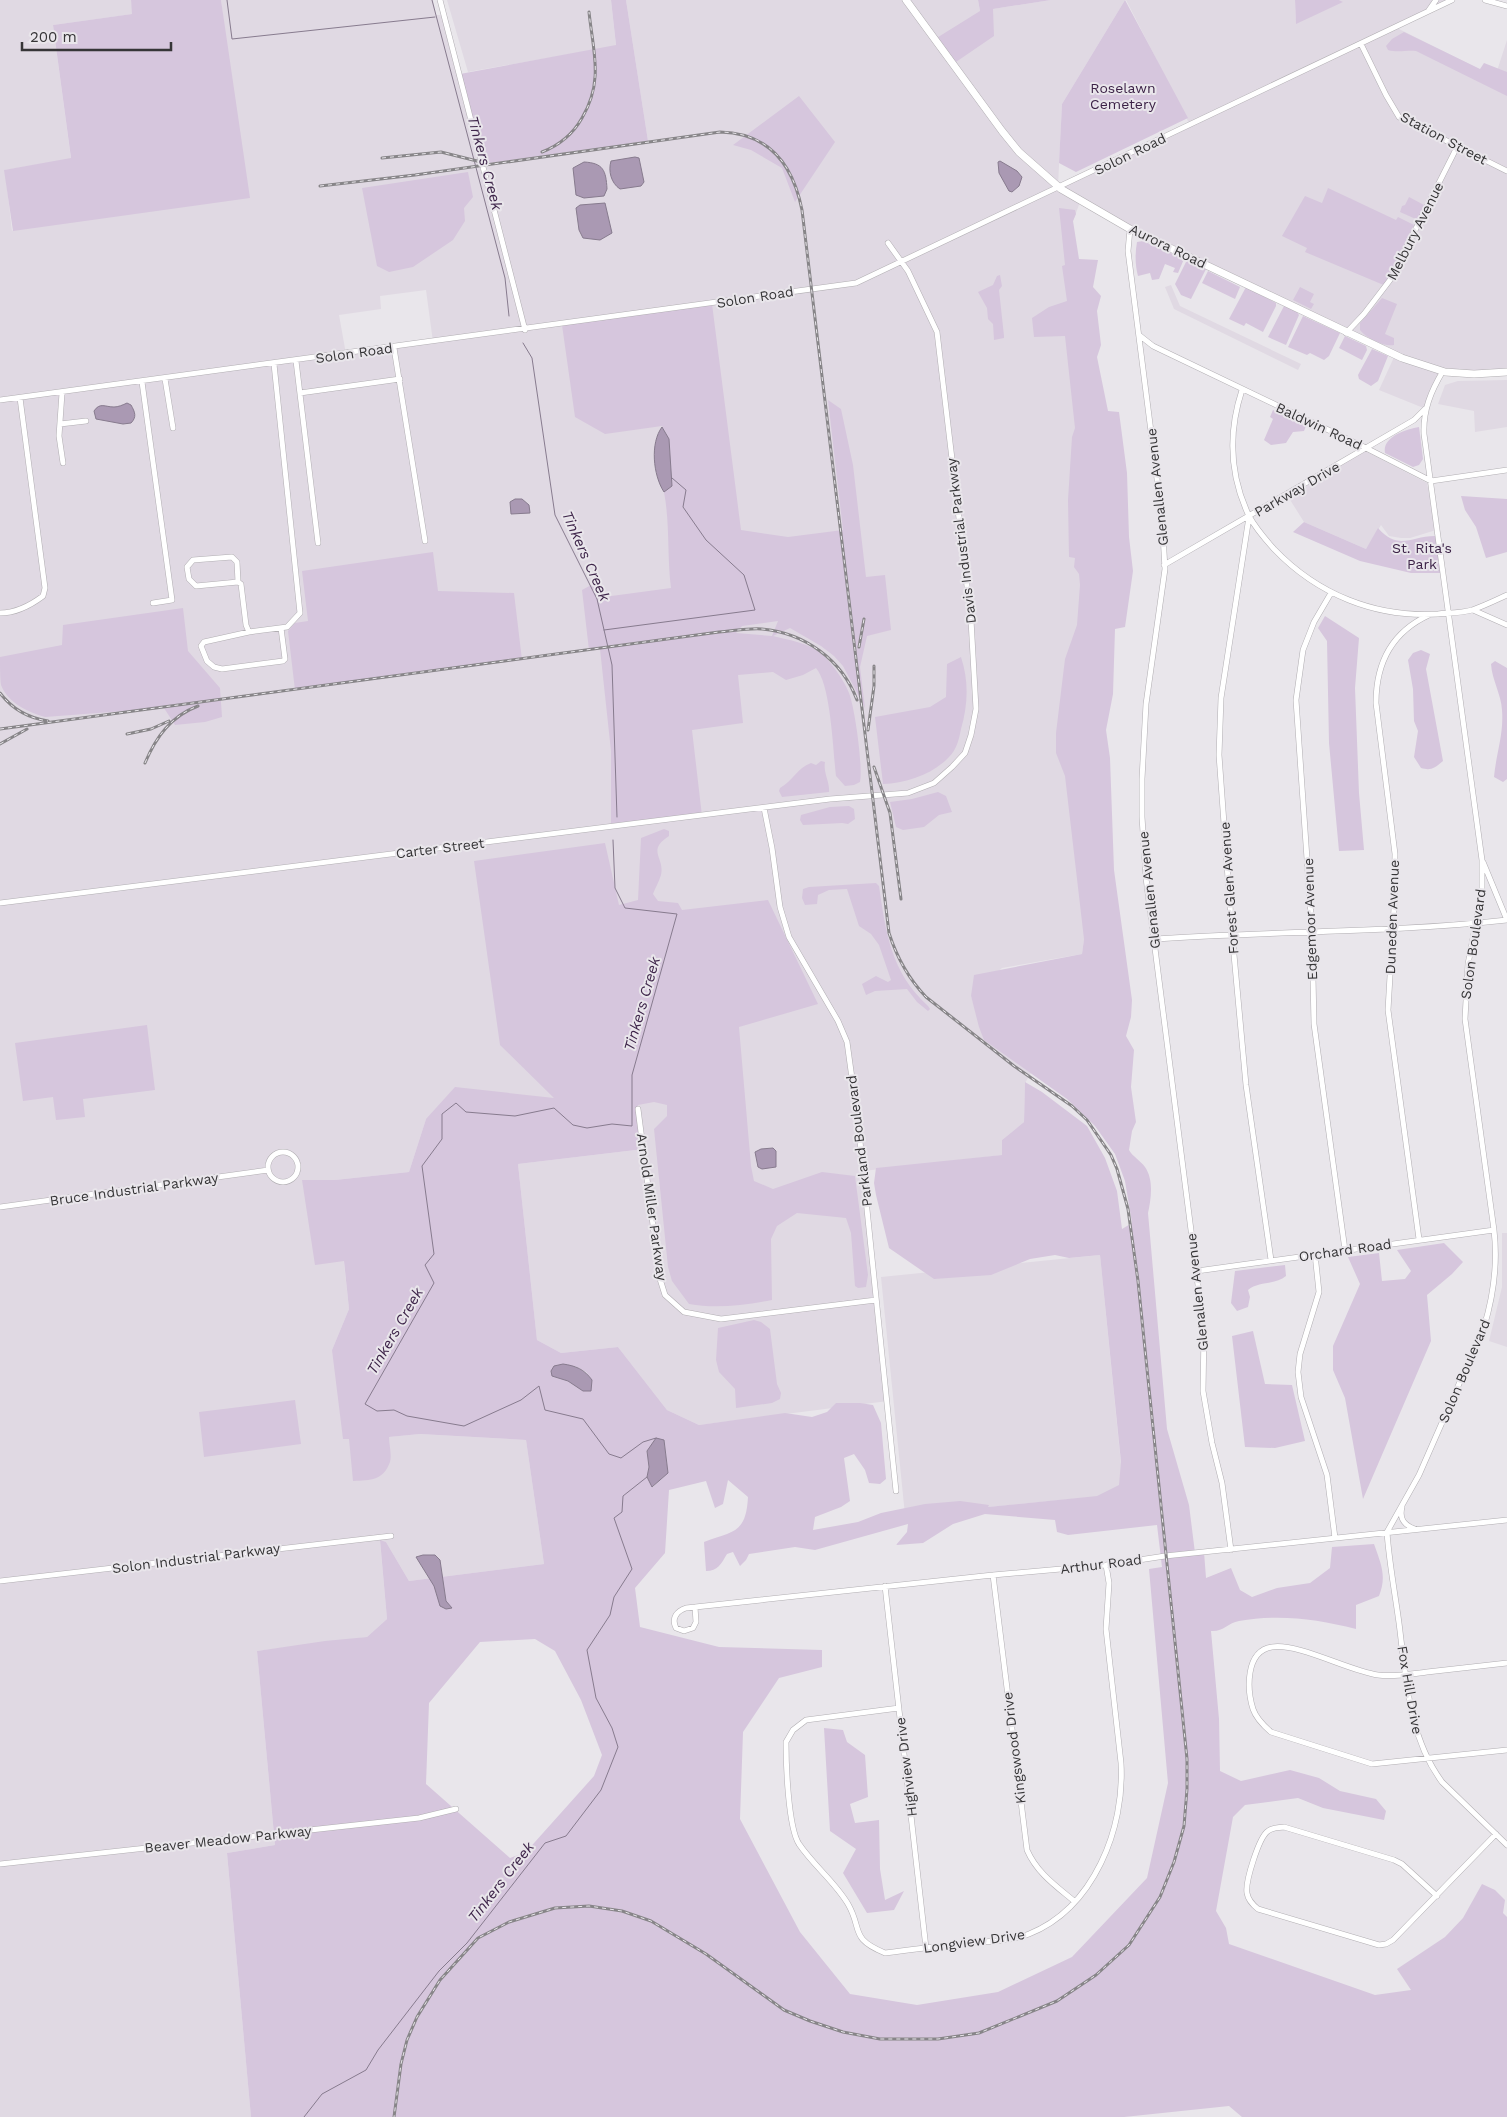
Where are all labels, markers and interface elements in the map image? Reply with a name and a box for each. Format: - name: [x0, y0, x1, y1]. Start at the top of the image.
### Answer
- scale bar: [22, 20, 171, 52]
- text: 200 m: [30, 28, 77, 46]
- park label: Roselawn Cemetery: [1090, 80, 1157, 112]
- street label: Station Street: [1398, 108, 1490, 168]
- water label: Tinkers Creek: [464, 114, 506, 213]
- street label: Solon Road: [1092, 130, 1168, 178]
- street label: Melbury Avenue: [1383, 179, 1447, 283]
- street label: Aurora Road: [1127, 220, 1209, 272]
- street label: Solon Road: [715, 283, 795, 311]
- street label: Solon Road: [314, 340, 394, 366]
- street label: Baldwin Road: [1273, 399, 1365, 453]
- street label: Glenallen Avenue: [1143, 427, 1171, 547]
- street label: Davis Industrial Parkway: [943, 457, 979, 625]
- street label: Parkway Drive: [1252, 458, 1342, 520]
- water label: Tinkers Creek: [558, 508, 614, 605]
- park label: St. Rita's Park: [1392, 540, 1452, 572]
- street label: Forest Glen Avenue: [1216, 821, 1242, 955]
- street label: Glenallen Avenue: [1135, 830, 1163, 950]
- street label: Carter Street: [395, 835, 485, 861]
- street label: Edgemoor Avenue: [1300, 858, 1320, 980]
- street label: Duneden Avenue: [1382, 859, 1402, 975]
- street label: Solon Boulevard: [1457, 888, 1489, 1000]
- water label: Tinkers Creek: [620, 954, 664, 1053]
- street label: Parkland Boulevard: [843, 1074, 875, 1208]
- street label: Arnold Miller Parkway: [634, 1132, 670, 1283]
- street label: Bruce Industrial Parkway: [49, 1169, 220, 1209]
- street label: Glenallen Avenue: [1183, 1232, 1211, 1352]
- street label: Orchard Road: [1298, 1236, 1392, 1264]
- water label: Tinkers Creek: [363, 1284, 427, 1378]
- street label: Solon Boulevard: [1435, 1317, 1493, 1425]
- street label: Solon Industrial Parkway: [111, 1540, 282, 1576]
- street label: Arthur Road: [1059, 1551, 1143, 1577]
- street label: Fox Hill Drive: [1394, 1645, 1426, 1735]
- street label: Kingswood Drive: [999, 1691, 1029, 1805]
- street label: Highview Drive: [892, 1716, 920, 1818]
- street label: Beaver Meadow Parkway: [144, 1822, 313, 1856]
- water label: Tinkers Creek: [464, 1838, 538, 1926]
- street label: Longview Drive: [922, 1926, 1026, 1956]

